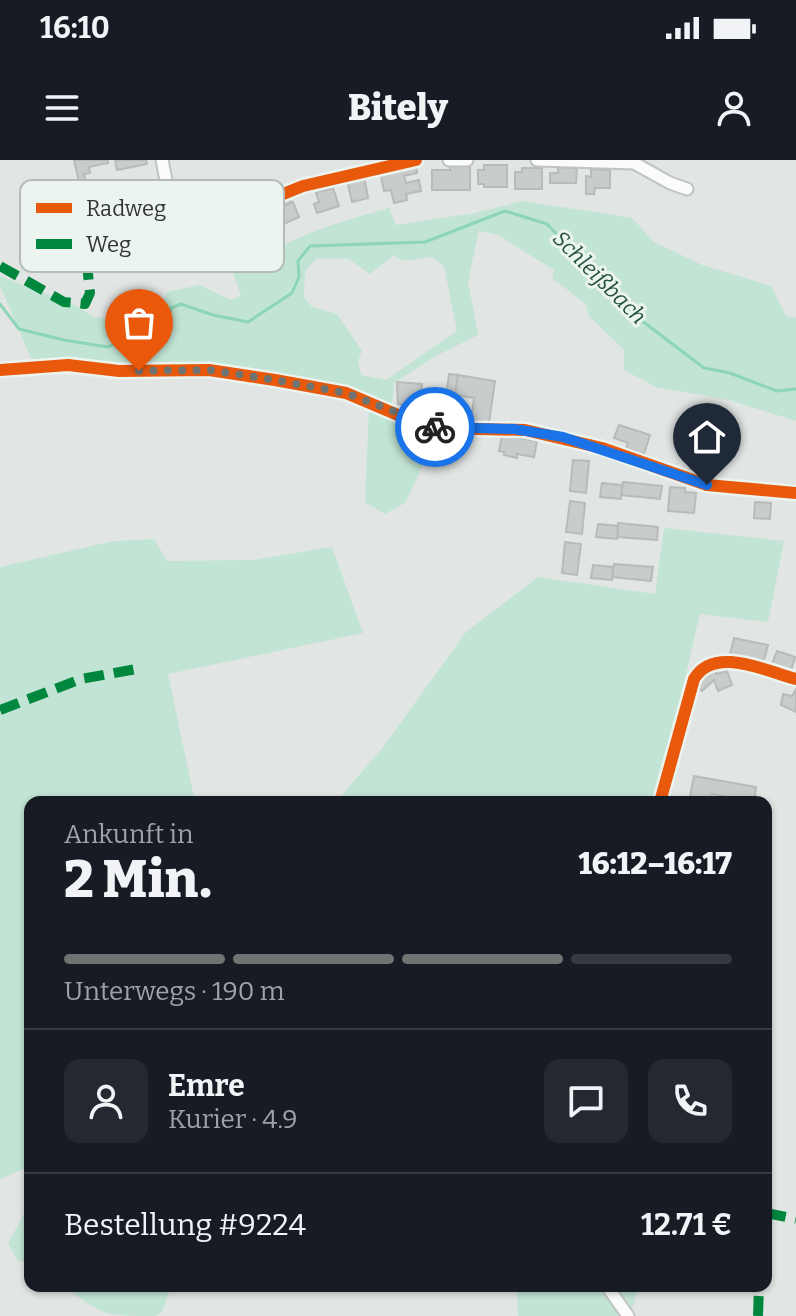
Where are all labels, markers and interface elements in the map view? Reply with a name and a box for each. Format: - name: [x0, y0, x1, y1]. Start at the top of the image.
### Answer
- text: 16:10: [40, 10, 110, 46]
- icon: menu: [40, 86, 84, 130]
- text: Bitely: [348, 86, 448, 130]
- icon: person: [712, 86, 756, 130]
- legend: [20, 180, 284, 272]
- text: Radweg: [86, 195, 166, 222]
- water label: Schleißbach: [547, 225, 652, 330]
- text: Weg: [86, 231, 131, 258]
- pin: [105, 289, 173, 371]
- icon: bag: [117, 301, 161, 345]
- courier: [395, 387, 475, 467]
- pin: [673, 403, 741, 485]
- icon: bike: [413, 405, 457, 449]
- icon: home: [685, 415, 729, 459]
- text: Ankunft in: [64, 819, 193, 850]
- text: 16:12–16:17: [578, 846, 732, 882]
- text: 2 Min.: [64, 848, 212, 911]
- text: Unterwegs · 190 m: [64, 976, 284, 1007]
- button: person: [64, 1059, 148, 1143]
- button: chat: [544, 1059, 628, 1143]
- button: phone: [648, 1059, 732, 1143]
- text: Emre: [168, 1068, 245, 1104]
- text: Kurier · 4.9: [168, 1104, 298, 1135]
- text: Bestellung #9224: [64, 1207, 306, 1243]
- text: 12.71 €: [641, 1207, 732, 1243]

